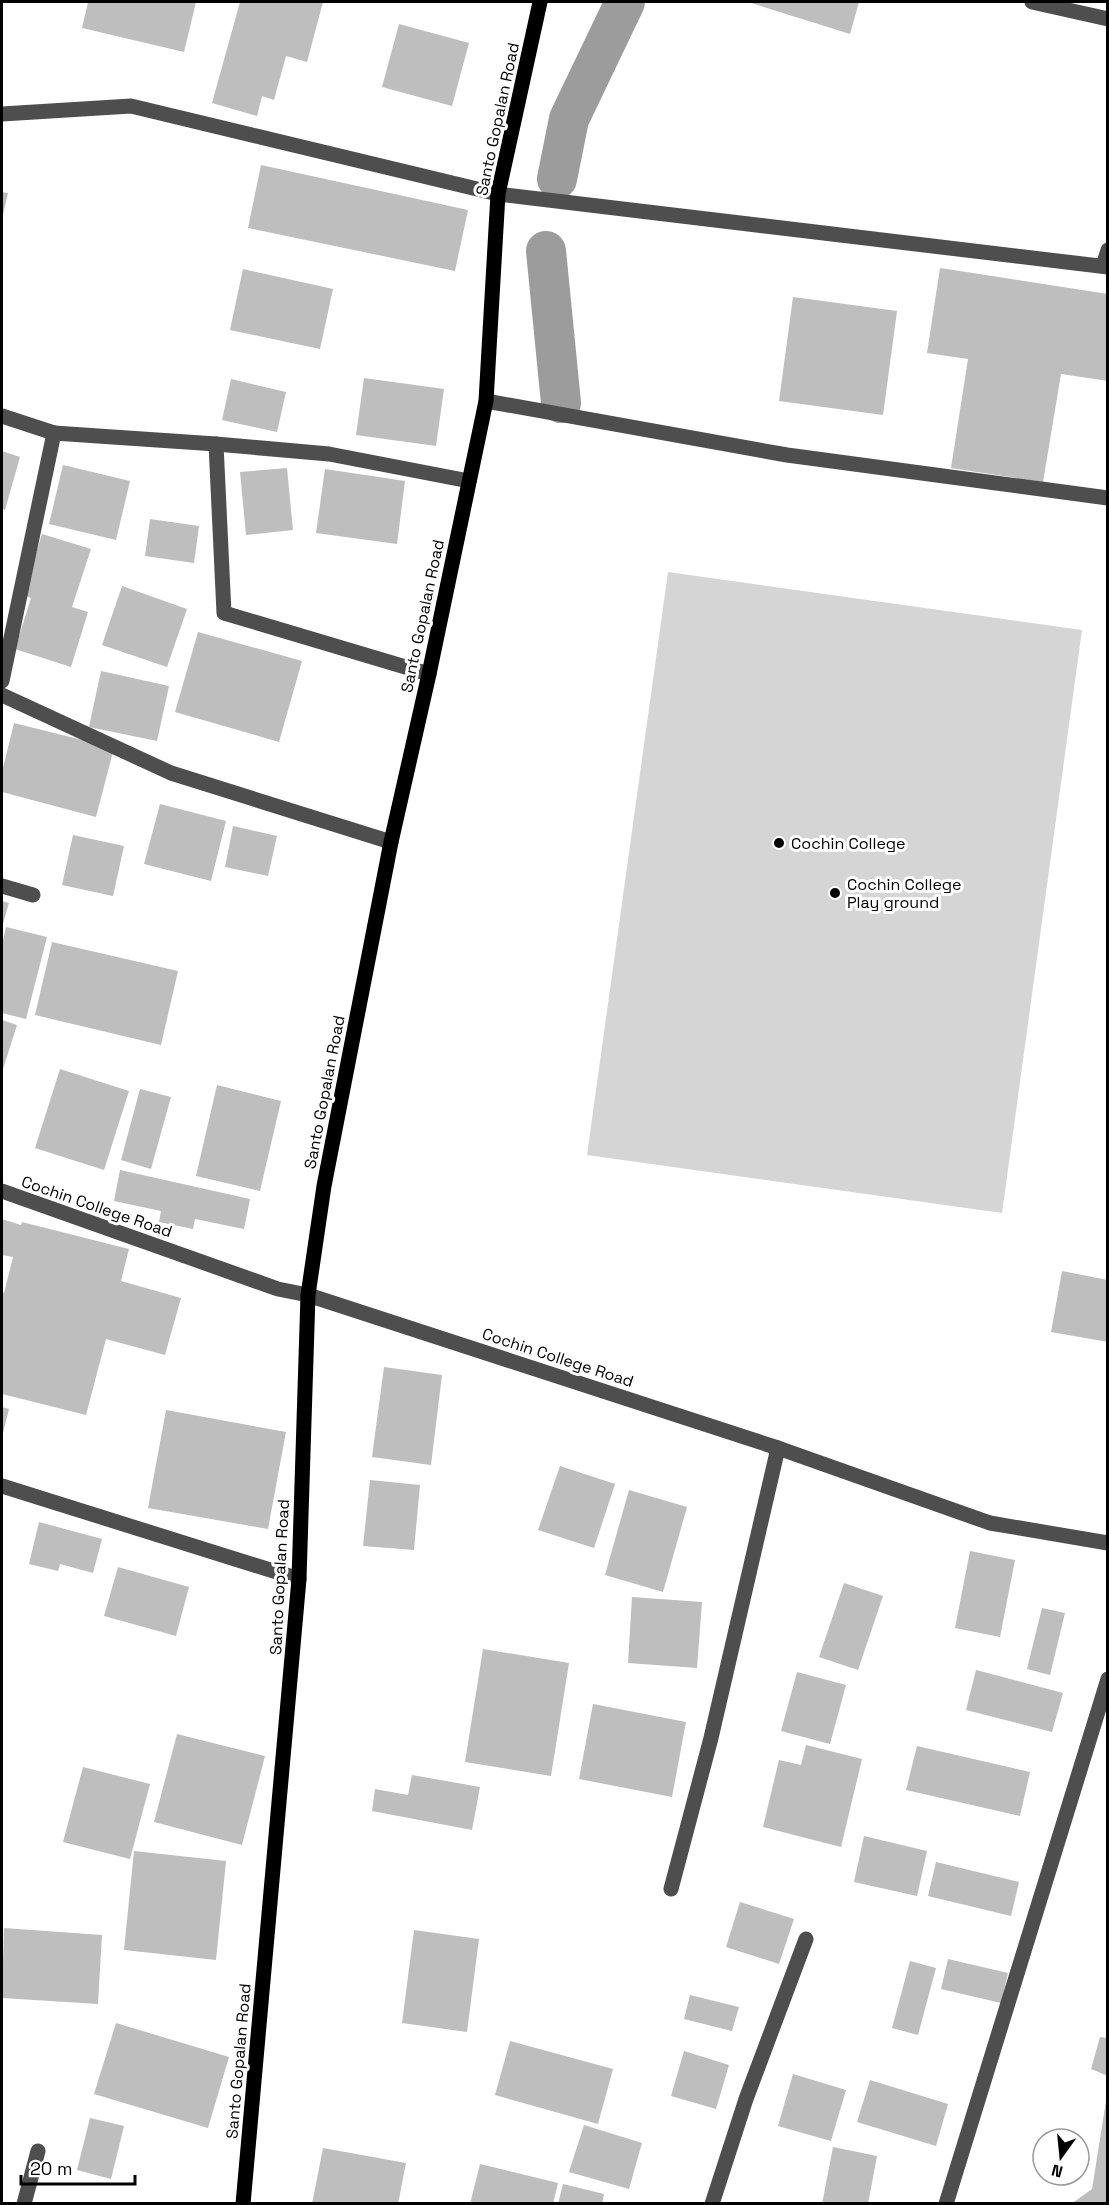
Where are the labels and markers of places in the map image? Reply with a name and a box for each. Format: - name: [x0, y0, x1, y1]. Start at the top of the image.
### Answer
- place label: Cochin College: [791, 833, 906, 854]
- marker: Cochin College: [772, 836, 786, 850]
- place label: Cochin College Play ground: [847, 874, 962, 913]
- marker: Cochin College Play ground: [828, 886, 842, 900]

